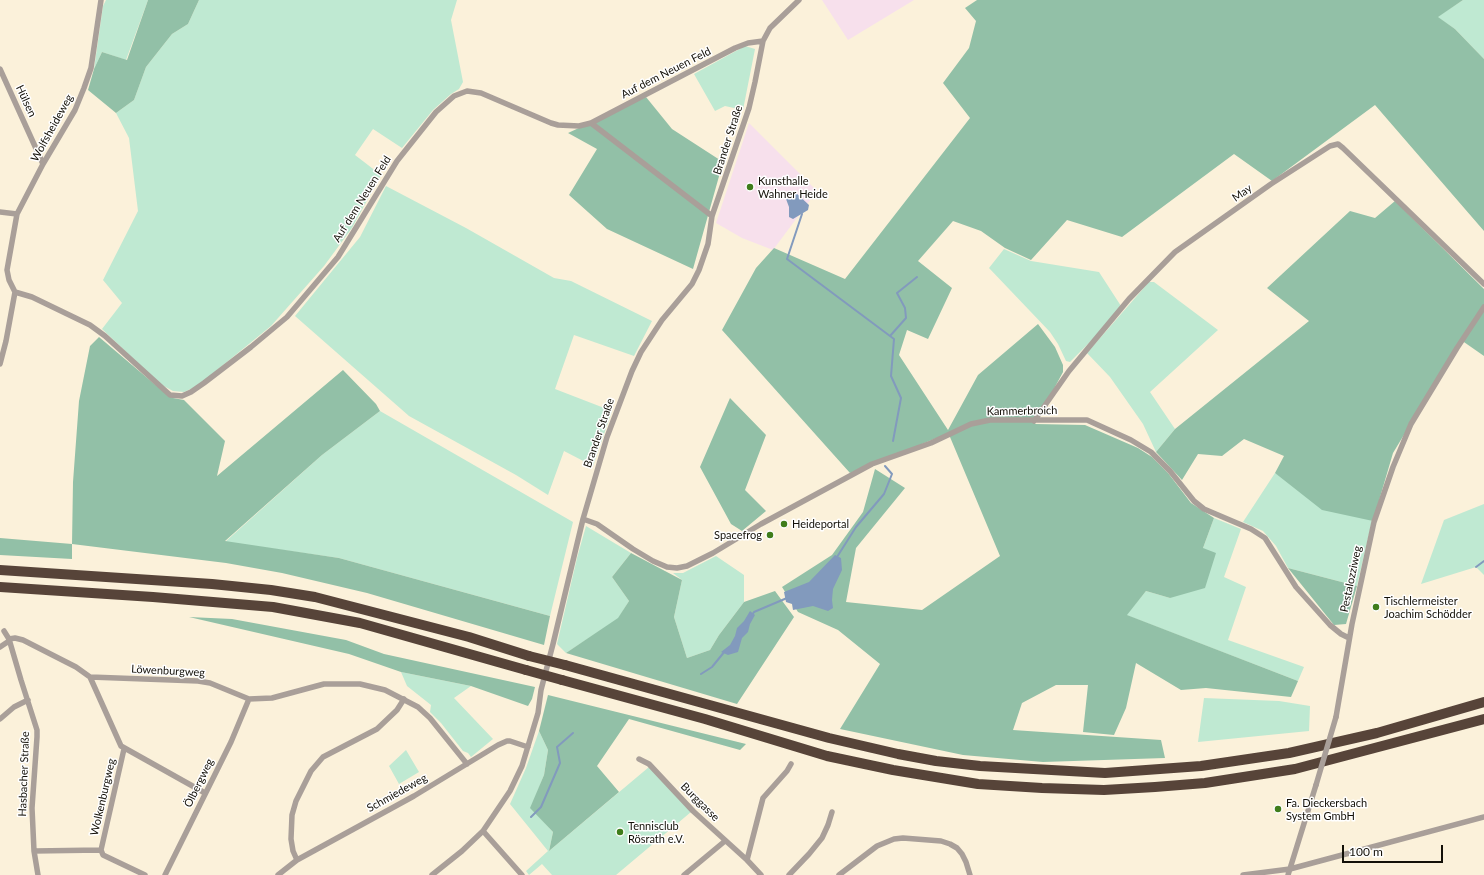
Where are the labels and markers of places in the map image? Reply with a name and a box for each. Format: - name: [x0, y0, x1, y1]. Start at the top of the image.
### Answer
- place label: Kunsthalle Wahner Heide: [758, 174, 828, 200]
- marker: Kunsthalle Wahner Heide: [745, 182, 755, 192]
- place label: Heideportal: [792, 517, 849, 531]
- marker: Heideportal: [779, 519, 789, 529]
- place label: Spacefrog: [714, 528, 762, 542]
- marker: Spacefrog: [765, 530, 775, 540]
- place label: Tischlermeister Joachim Schödder: [1384, 594, 1472, 620]
- marker: Tischlermeister Joachim Schödder: [1371, 602, 1381, 612]
- place label: Fa. Dieckersbach System GmbH: [1286, 796, 1367, 822]
- marker: Fa. Dieckersbach System GmbH: [1273, 804, 1283, 814]
- place label: Tennisclub Rösrath e.V.: [628, 819, 685, 845]
- marker: Tennisclub Rösrath e.V.: [615, 827, 625, 837]

